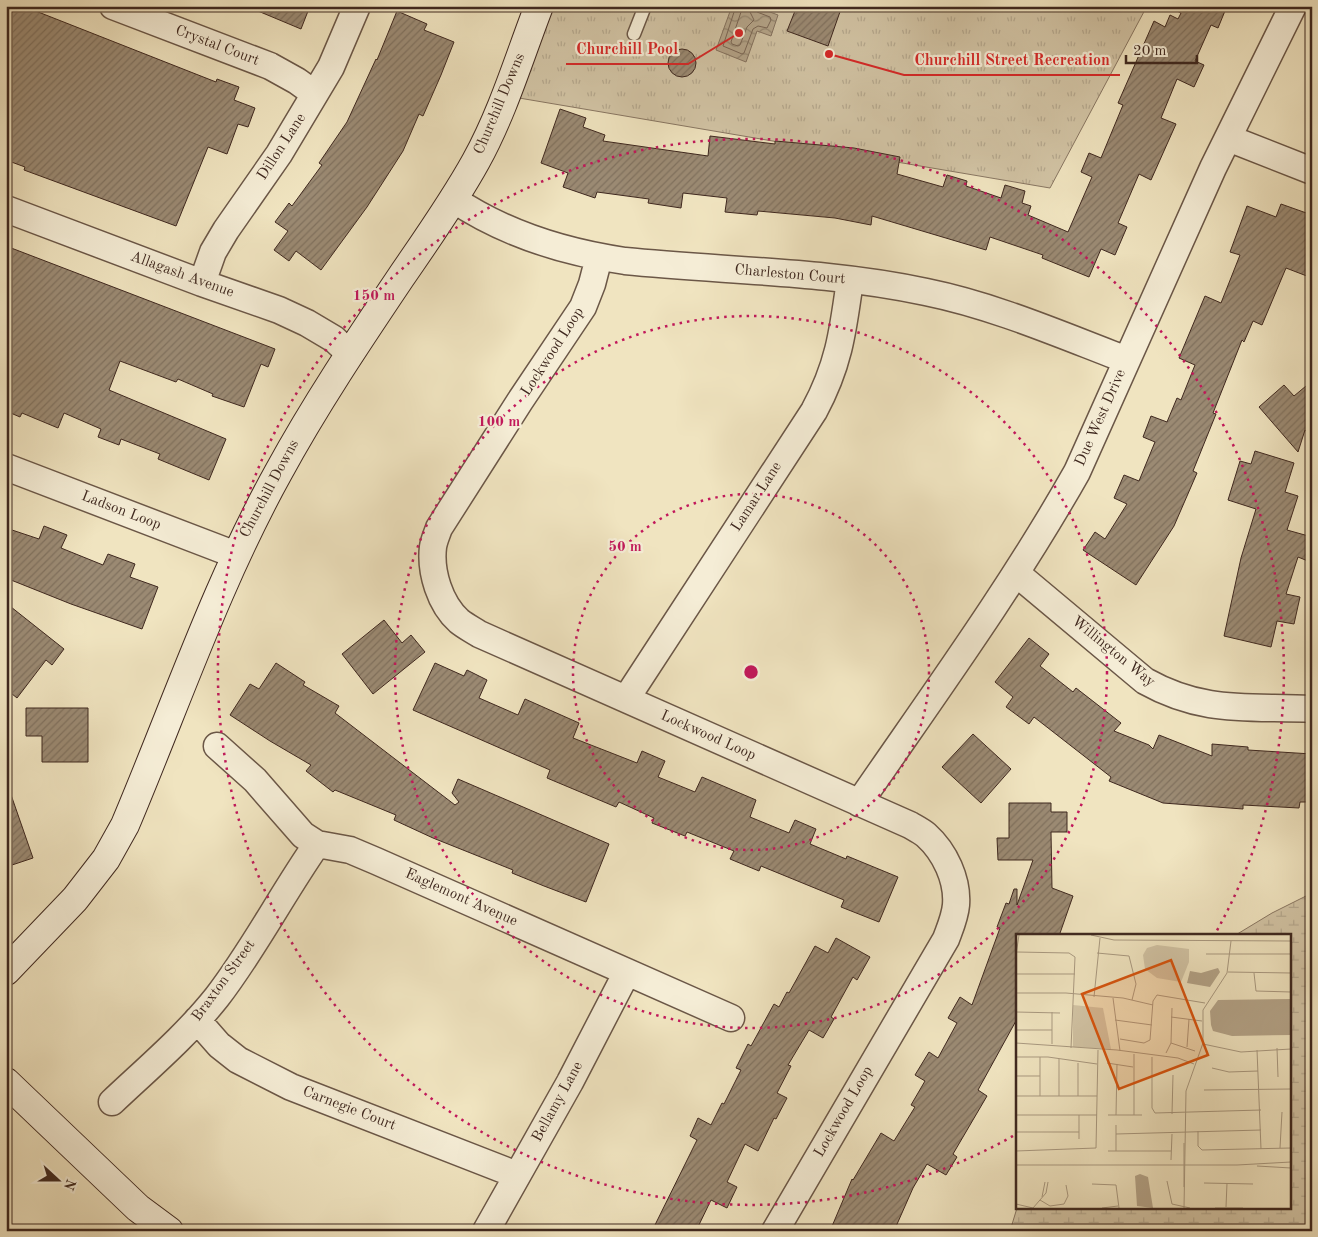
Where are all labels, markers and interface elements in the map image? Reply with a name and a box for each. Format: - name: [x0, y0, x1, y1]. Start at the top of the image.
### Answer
- street label: Crystal Court: [173, 23, 261, 69]
- scale bar: [1126, 32, 1197, 64]
- callout: Churchill Pool: [566, 33, 688, 64]
- text: Churchill Pool: [576, 42, 678, 58]
- callout: Churchill Street Recreation: [904, 44, 1120, 75]
- text: 20 m: [1133, 44, 1167, 59]
- street label: Churchill Downs: [472, 51, 528, 157]
- text: Churchill Street Recreation: [914, 53, 1110, 69]
- street label: Dillon Lane: [255, 111, 309, 183]
- street label: Allagash Avenue: [128, 249, 236, 301]
- street label: Charleston Court: [734, 263, 846, 287]
- text: 150 m: [353, 289, 395, 304]
- street label: Lockwood Loop: [519, 305, 587, 399]
- street label: Due West Drive: [1073, 367, 1129, 469]
- text: 100 m: [478, 415, 520, 430]
- street label: Churchill Downs: [238, 438, 302, 540]
- street label: Lamar Lane: [729, 459, 785, 534]
- street label: Ladson Loop: [79, 489, 163, 533]
- text: 50 m: [608, 540, 642, 555]
- street label: Willington Way: [1068, 614, 1158, 690]
- centre of rings: [742, 663, 760, 681]
- street label: Lockwood Loop: [658, 708, 758, 764]
- street label: Eaglemont Avenue: [403, 866, 520, 930]
- inset map: [1016, 934, 1290, 1210]
- street label: Braxton Street: [190, 938, 258, 1024]
- street label: Bellamy Lane: [530, 1059, 586, 1145]
- street label: Lockwood Loop: [812, 1064, 876, 1160]
- street label: Carnegie Court: [300, 1084, 398, 1134]
- north arrow: [32, 1154, 82, 1204]
- text: N: [61, 1177, 78, 1192]

